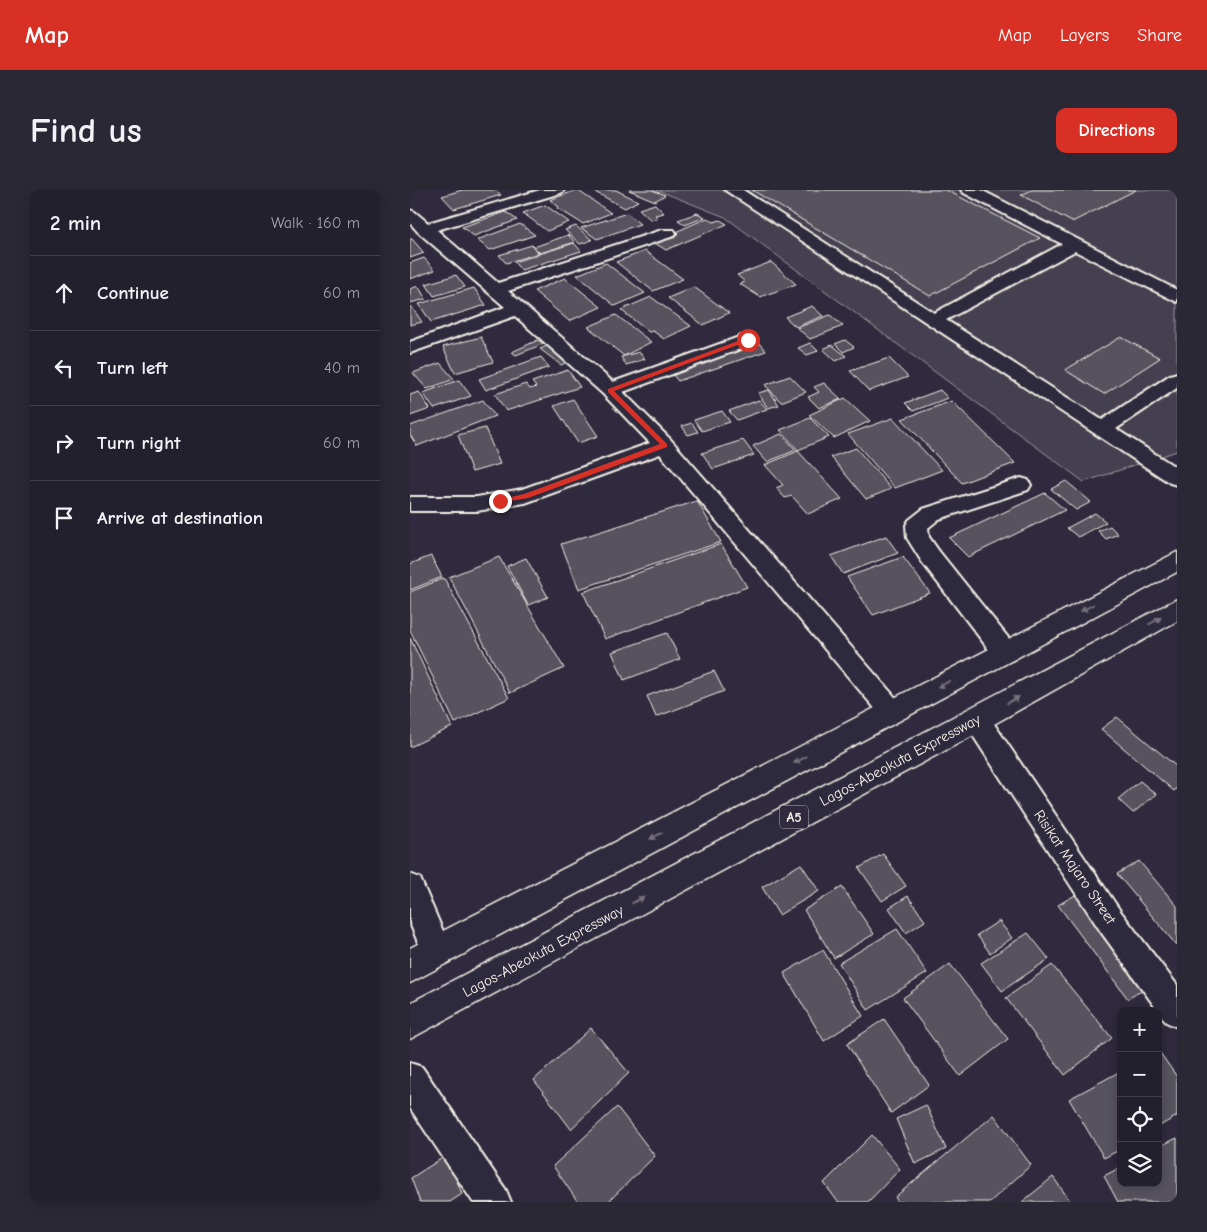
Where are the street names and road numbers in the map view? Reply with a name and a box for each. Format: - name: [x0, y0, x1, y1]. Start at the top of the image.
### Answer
- street label: Lagos-Abeokuta Expressway: [816, 710, 984, 810]
- road number: A5: [780, 806, 808, 828]
- street label: Risikat Majaro Street: [1030, 807, 1120, 928]
- street label: Lagos-Abeokuta Expressway: [459, 901, 627, 1001]

